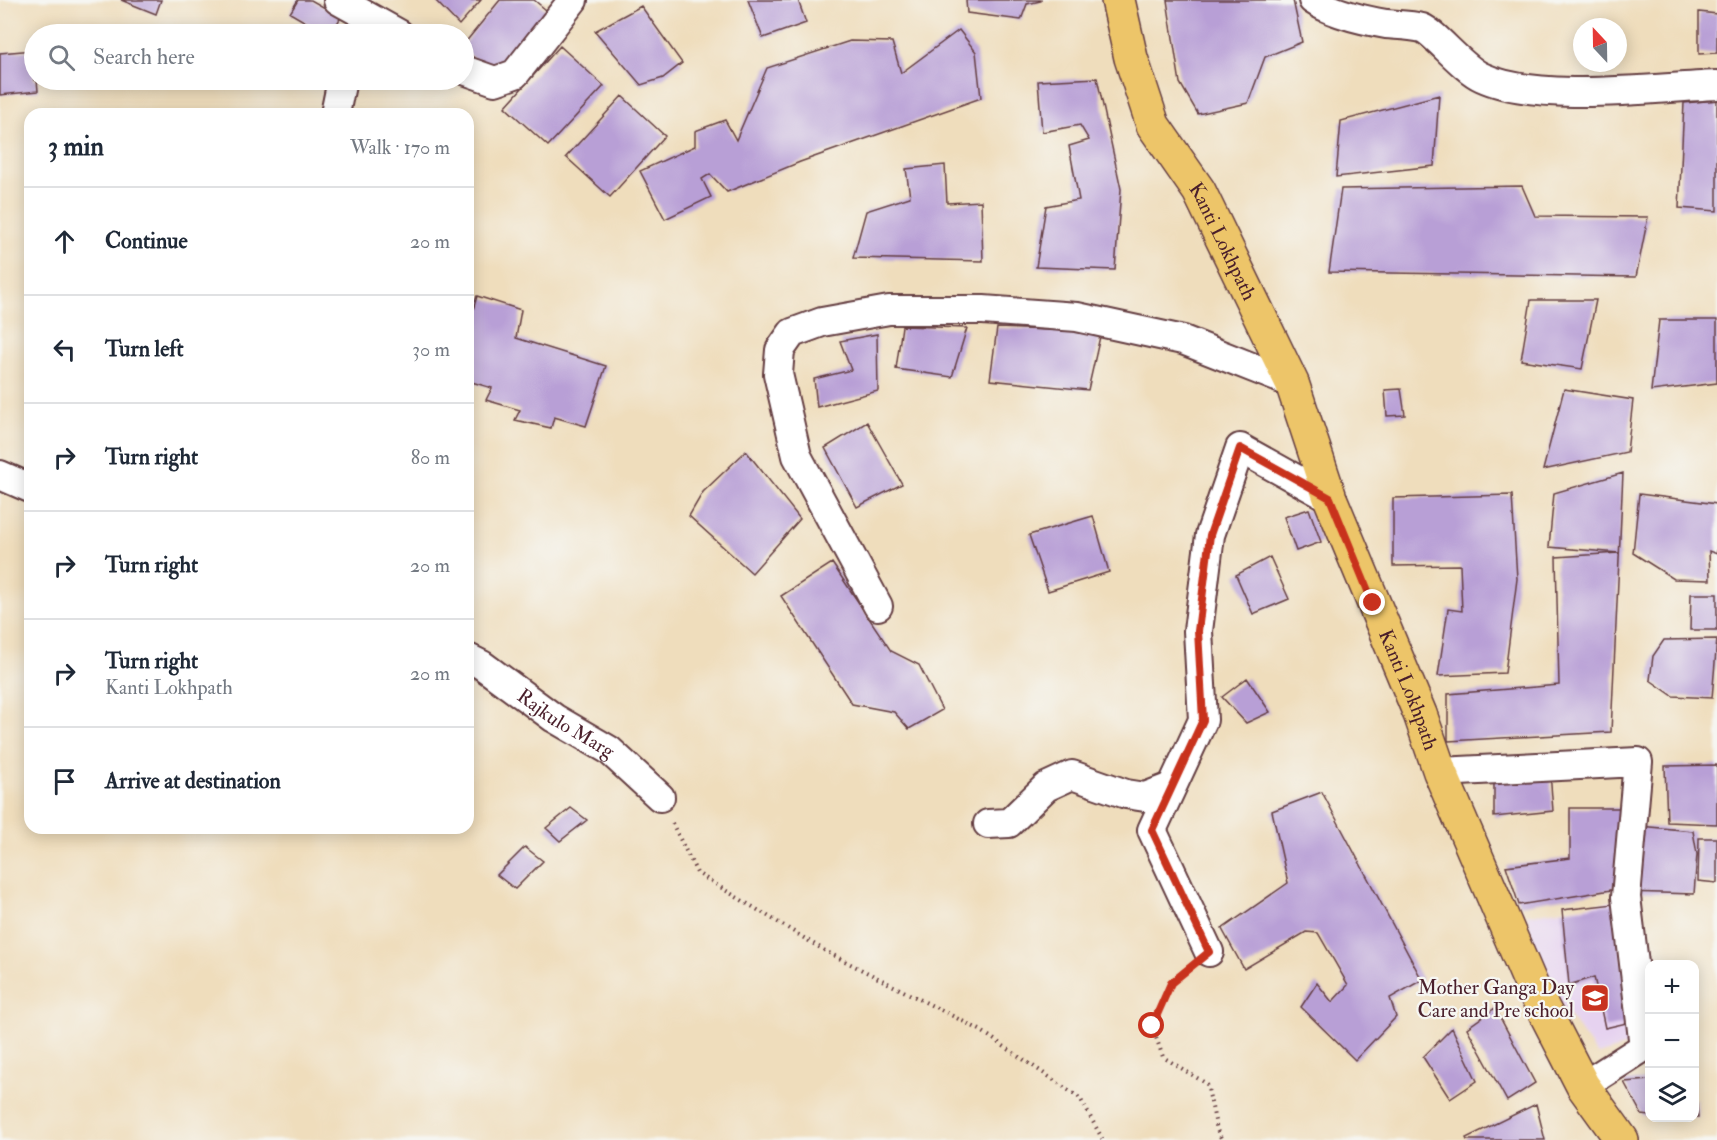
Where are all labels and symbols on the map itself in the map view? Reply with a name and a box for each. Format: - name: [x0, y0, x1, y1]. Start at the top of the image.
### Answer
- north arrow: [1573, 18, 1627, 72]
- street label: Kanti Lokhpath: [1184, 177, 1263, 304]
- route end: [1359, 589, 1385, 615]
- street label: Kanti Lokhpath: [1374, 625, 1444, 754]
- street label: Rajkulo Marg: [513, 683, 620, 764]
- place label: Mother Ganga Day Care and Pre school: [1418, 975, 1575, 1023]
- school or university icon: Mother Ganga Day Care and Pre school: [1579, 982, 1611, 1014]
- route start: [1138, 1012, 1164, 1038]

